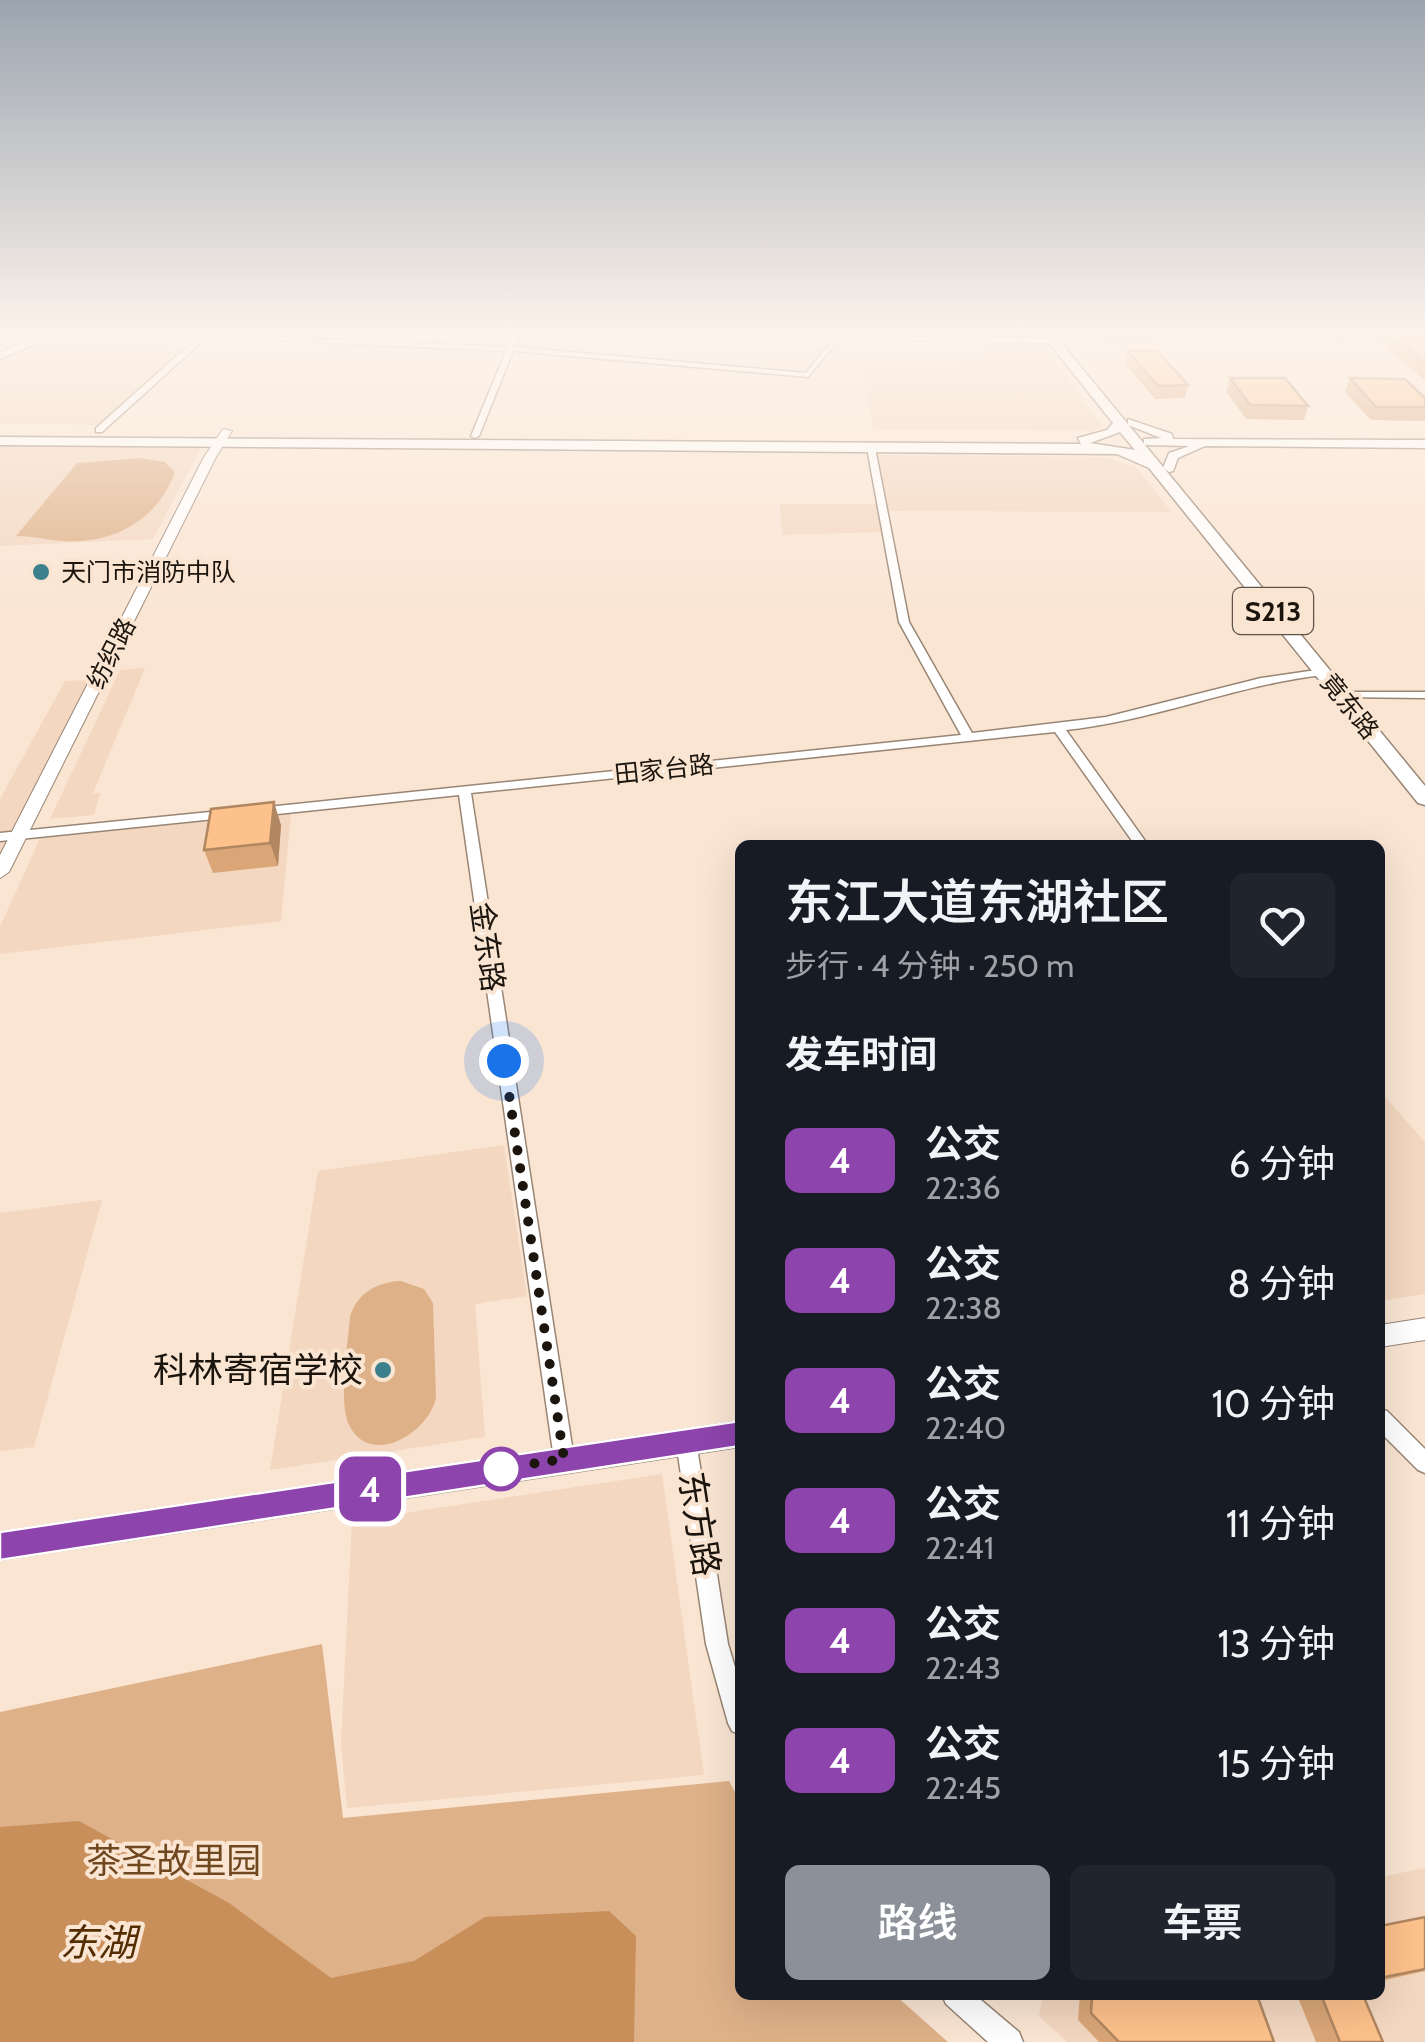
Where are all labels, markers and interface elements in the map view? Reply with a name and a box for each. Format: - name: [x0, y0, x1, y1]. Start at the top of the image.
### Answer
- place label: 天门市消防中队: [61, 557, 236, 587]
- marker: 天门市消防中队: [30, 561, 52, 583]
- road number: S213: [1233, 588, 1313, 634]
- street label: 纺织路: [81, 613, 141, 693]
- street label: 竟东路: [1315, 667, 1385, 745]
- street label: 田家台路: [613, 749, 715, 789]
- text: 东江大道东湖社区: [785, 873, 1169, 931]
- button: heart: [1230, 873, 1335, 978]
- street label: 金东路: [463, 900, 512, 994]
- text: 步行 · 4 分钟 · 250 m: [785, 946, 1074, 985]
- text: 发车时间: [785, 1031, 937, 1078]
- your location: [479, 1036, 529, 1086]
- text: 公交: [925, 1120, 1001, 1167]
- text: 4: [829, 1139, 851, 1182]
- text: 6 分钟: [1229, 1140, 1335, 1187]
- text: 22:36: [925, 1168, 1001, 1207]
- text: 公交: [925, 1240, 1001, 1287]
- text: 4: [829, 1259, 851, 1302]
- text: 8 分钟: [1227, 1260, 1335, 1307]
- text: 22:38: [925, 1288, 1002, 1327]
- place label: 科林寄宿学校: [153, 1348, 363, 1391]
- marker: 科林寄宿学校: [372, 1359, 394, 1381]
- text: 公交: [925, 1360, 1001, 1407]
- text: 4: [829, 1379, 851, 1422]
- text: 10 分钟: [1212, 1380, 1335, 1427]
- text: 22:40: [925, 1408, 1006, 1447]
- unlabelled marker: [480, 1448, 522, 1490]
- line badge: 4: [338, 1456, 402, 1522]
- text: 4: [359, 1468, 381, 1511]
- street label: 东方路: [670, 1469, 729, 1579]
- text: 公交: [925, 1480, 1001, 1527]
- text: 4: [829, 1499, 851, 1542]
- text: 11 分钟: [1226, 1500, 1335, 1547]
- text: 22:41: [925, 1528, 994, 1567]
- text: 公交: [925, 1600, 1001, 1647]
- text: 4: [829, 1619, 851, 1662]
- text: 13 分钟: [1218, 1620, 1335, 1667]
- text: 22:43: [925, 1648, 1001, 1687]
- text: 公交: [925, 1720, 1001, 1767]
- text: 4: [829, 1739, 851, 1782]
- text: 15 分钟: [1218, 1740, 1335, 1787]
- text: 22:45: [925, 1768, 1001, 1807]
- park label: 茶圣故里园: [86, 1839, 262, 1882]
- button: 路线: [785, 1865, 1050, 1980]
- button: 车票: [1070, 1865, 1335, 1980]
- water label: 东湖: [60, 1919, 141, 1966]

